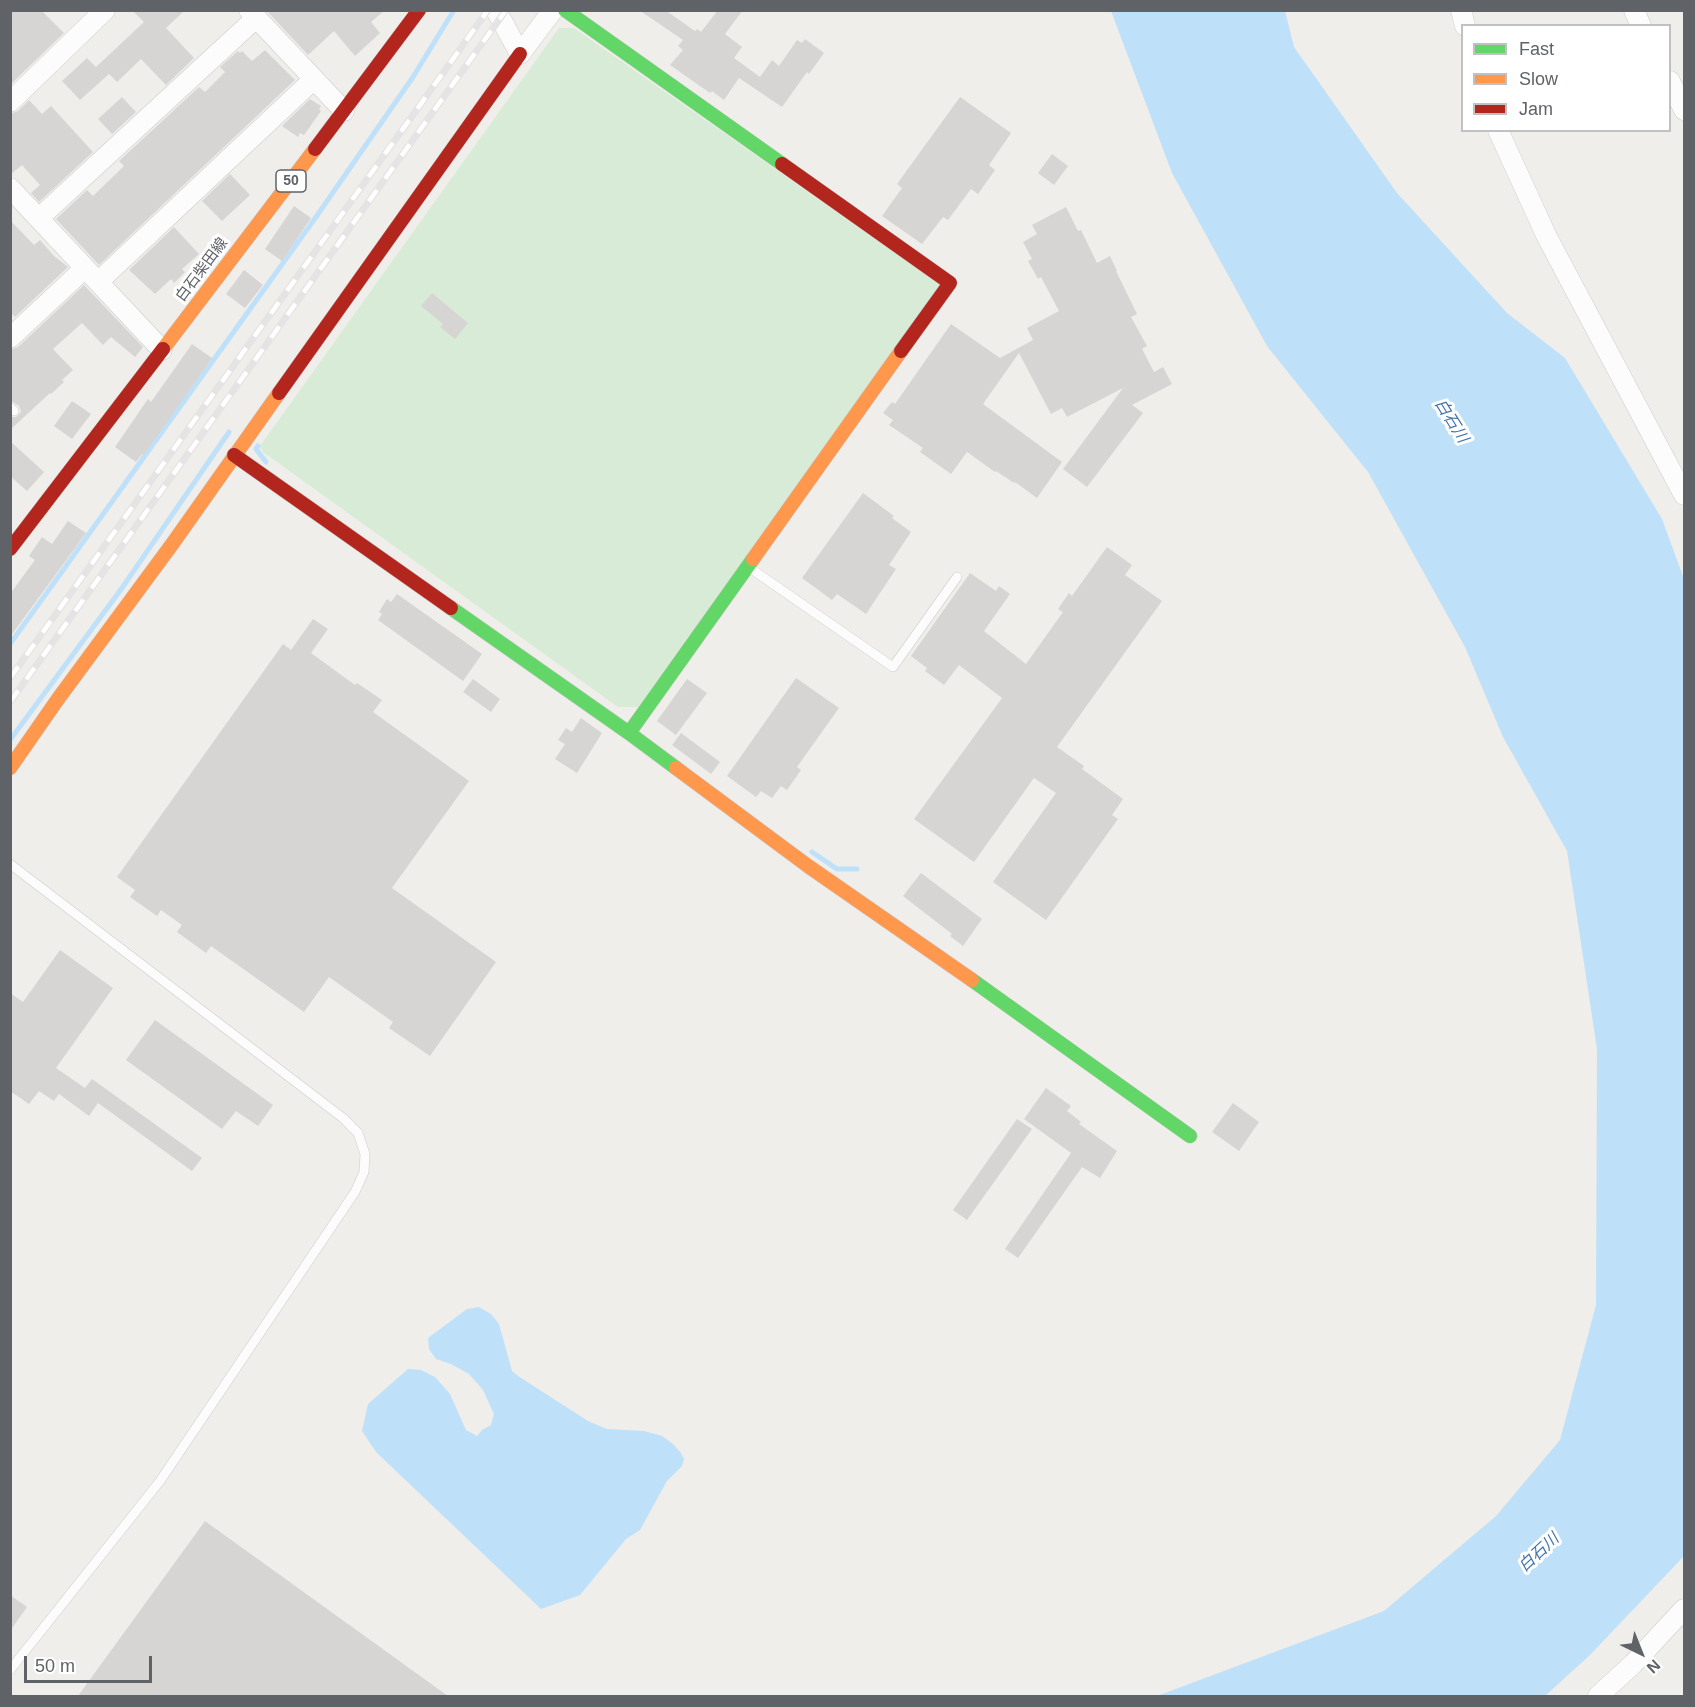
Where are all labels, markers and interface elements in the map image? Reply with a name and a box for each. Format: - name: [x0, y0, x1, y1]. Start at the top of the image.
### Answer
- legend: [1461, 24, 1671, 132]
- text: Fast: [1519, 39, 1554, 59]
- text: Slow: [1519, 69, 1558, 89]
- text: Jam: [1519, 99, 1553, 119]
- road number: 50: [276, 170, 306, 192]
- street label: 白石柴田線: [172, 235, 232, 305]
- water label: 白石川: [1430, 396, 1472, 446]
- water label: 白石川: [1515, 1530, 1563, 1576]
- north arrow: [1611, 1623, 1671, 1683]
- scale bar: [27, 1644, 154, 1682]
- text: 50 m: [35, 1656, 75, 1676]
- text: N: [1644, 1656, 1664, 1677]

